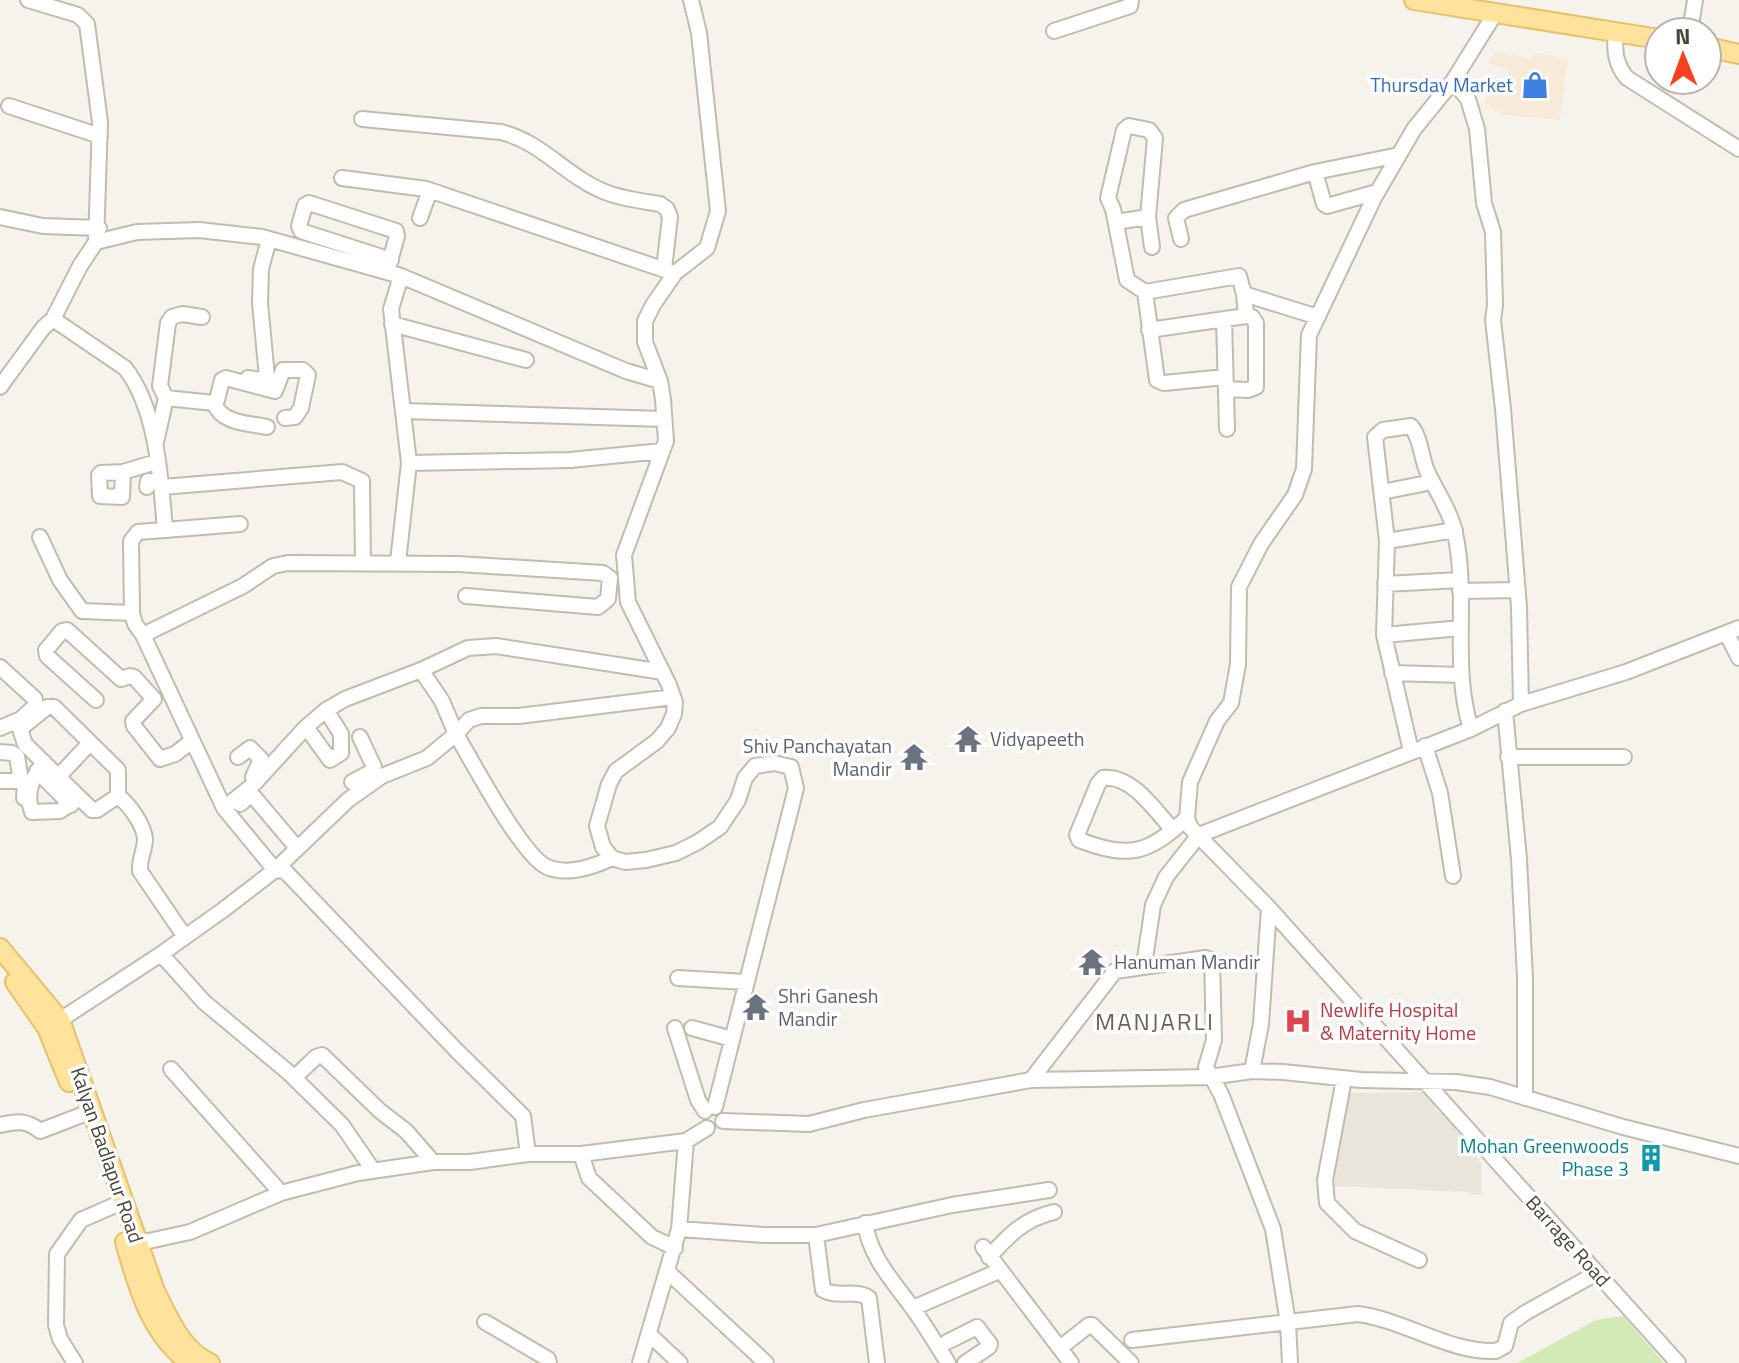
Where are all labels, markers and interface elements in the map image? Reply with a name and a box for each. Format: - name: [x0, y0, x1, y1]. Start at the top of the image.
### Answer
- north arrow: [1643, 16, 1723, 96]
- text: N: [1675, 19, 1691, 53]
- place label: Thursday Market: [1370, 69, 1513, 100]
- shop icon: Thursday Market: [1520, 70, 1550, 100]
- place label: Vidyapeeth: [990, 723, 1085, 754]
- temple icon: Vidyapeeth: [953, 724, 983, 754]
- place label: Shiv Panchayatan Mandir: [743, 730, 892, 784]
- temple icon: Shiv Panchayatan Mandir: [899, 742, 929, 772]
- place label: Hanuman Mandir: [1114, 946, 1260, 977]
- temple icon: Hanuman Mandir: [1077, 947, 1107, 977]
- place label: Shri Ganesh Mandir: [778, 980, 879, 1034]
- temple icon: Shri Ganesh Mandir: [741, 992, 771, 1022]
- place label: Newlife Hospital & Maternity Home: [1320, 994, 1476, 1048]
- district label: MANJARLI: [1095, 1003, 1215, 1039]
- hospital icon: Newlife Hospital & Maternity Home: [1283, 1006, 1313, 1036]
- street label: Kalyan Badlapur Road: [63, 1063, 152, 1247]
- place label: Mohan Greenwoods Phase 3: [1460, 1130, 1629, 1184]
- building icon: Mohan Greenwoods Phase 3: [1636, 1143, 1666, 1173]
- street label: Barrage Road: [1519, 1188, 1618, 1294]

